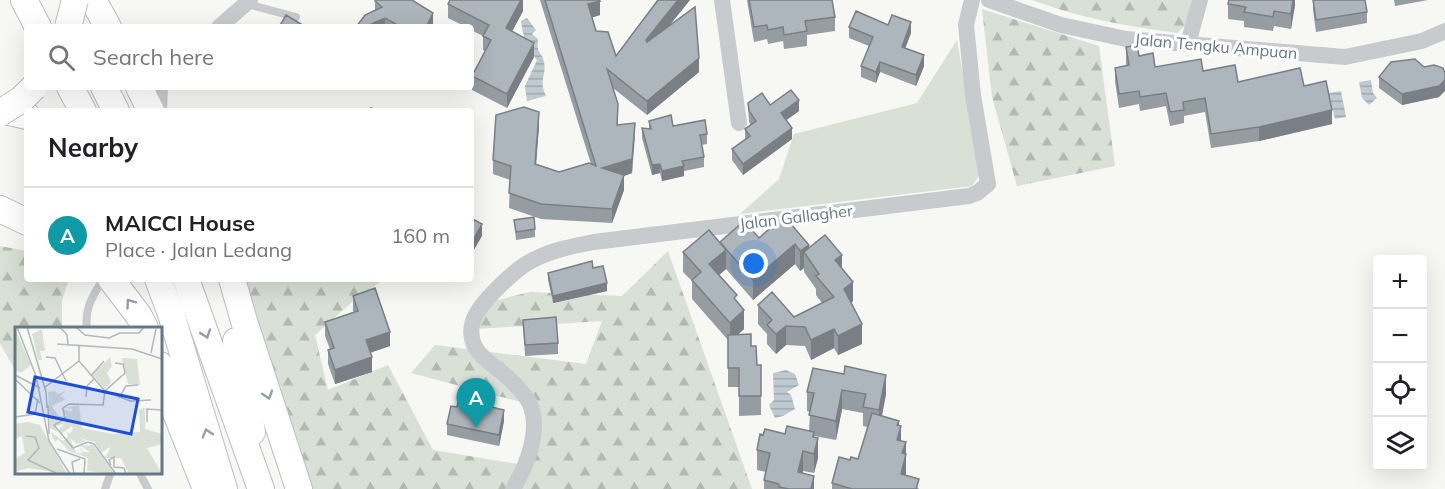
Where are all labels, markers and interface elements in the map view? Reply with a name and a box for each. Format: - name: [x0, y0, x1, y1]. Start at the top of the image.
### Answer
- search box: [24, 24, 474, 90]
- street label: Jalan Tengku Ampuan: [1134, 29, 1298, 63]
- icon: search: [45, 41, 78, 74]
- text: Search here: [93, 43, 214, 71]
- text: Nearby: [48, 131, 138, 164]
- street label: Jalan Gallagher: [738, 200, 854, 234]
- text: MAICCI House: [105, 209, 255, 237]
- text: A: [60, 223, 75, 248]
- text: 160 m: [391, 223, 450, 248]
- text: Place · Jalan Ledang: [105, 237, 292, 262]
- your location: [739, 249, 768, 278]
- map controls: [1373, 255, 1427, 471]
- button: +: [1373, 255, 1427, 309]
- one-way arrow: [126, 298, 137, 309]
- button: −: [1373, 309, 1427, 363]
- inset map: [15, 327, 162, 474]
- one-way arrow: [198, 328, 211, 339]
- button: locate: [1373, 363, 1427, 417]
- pin: A: [456, 378, 496, 428]
- one-way arrow: [261, 389, 274, 400]
- button: layers: [1373, 417, 1427, 471]
- one-way arrow: [202, 428, 214, 439]

